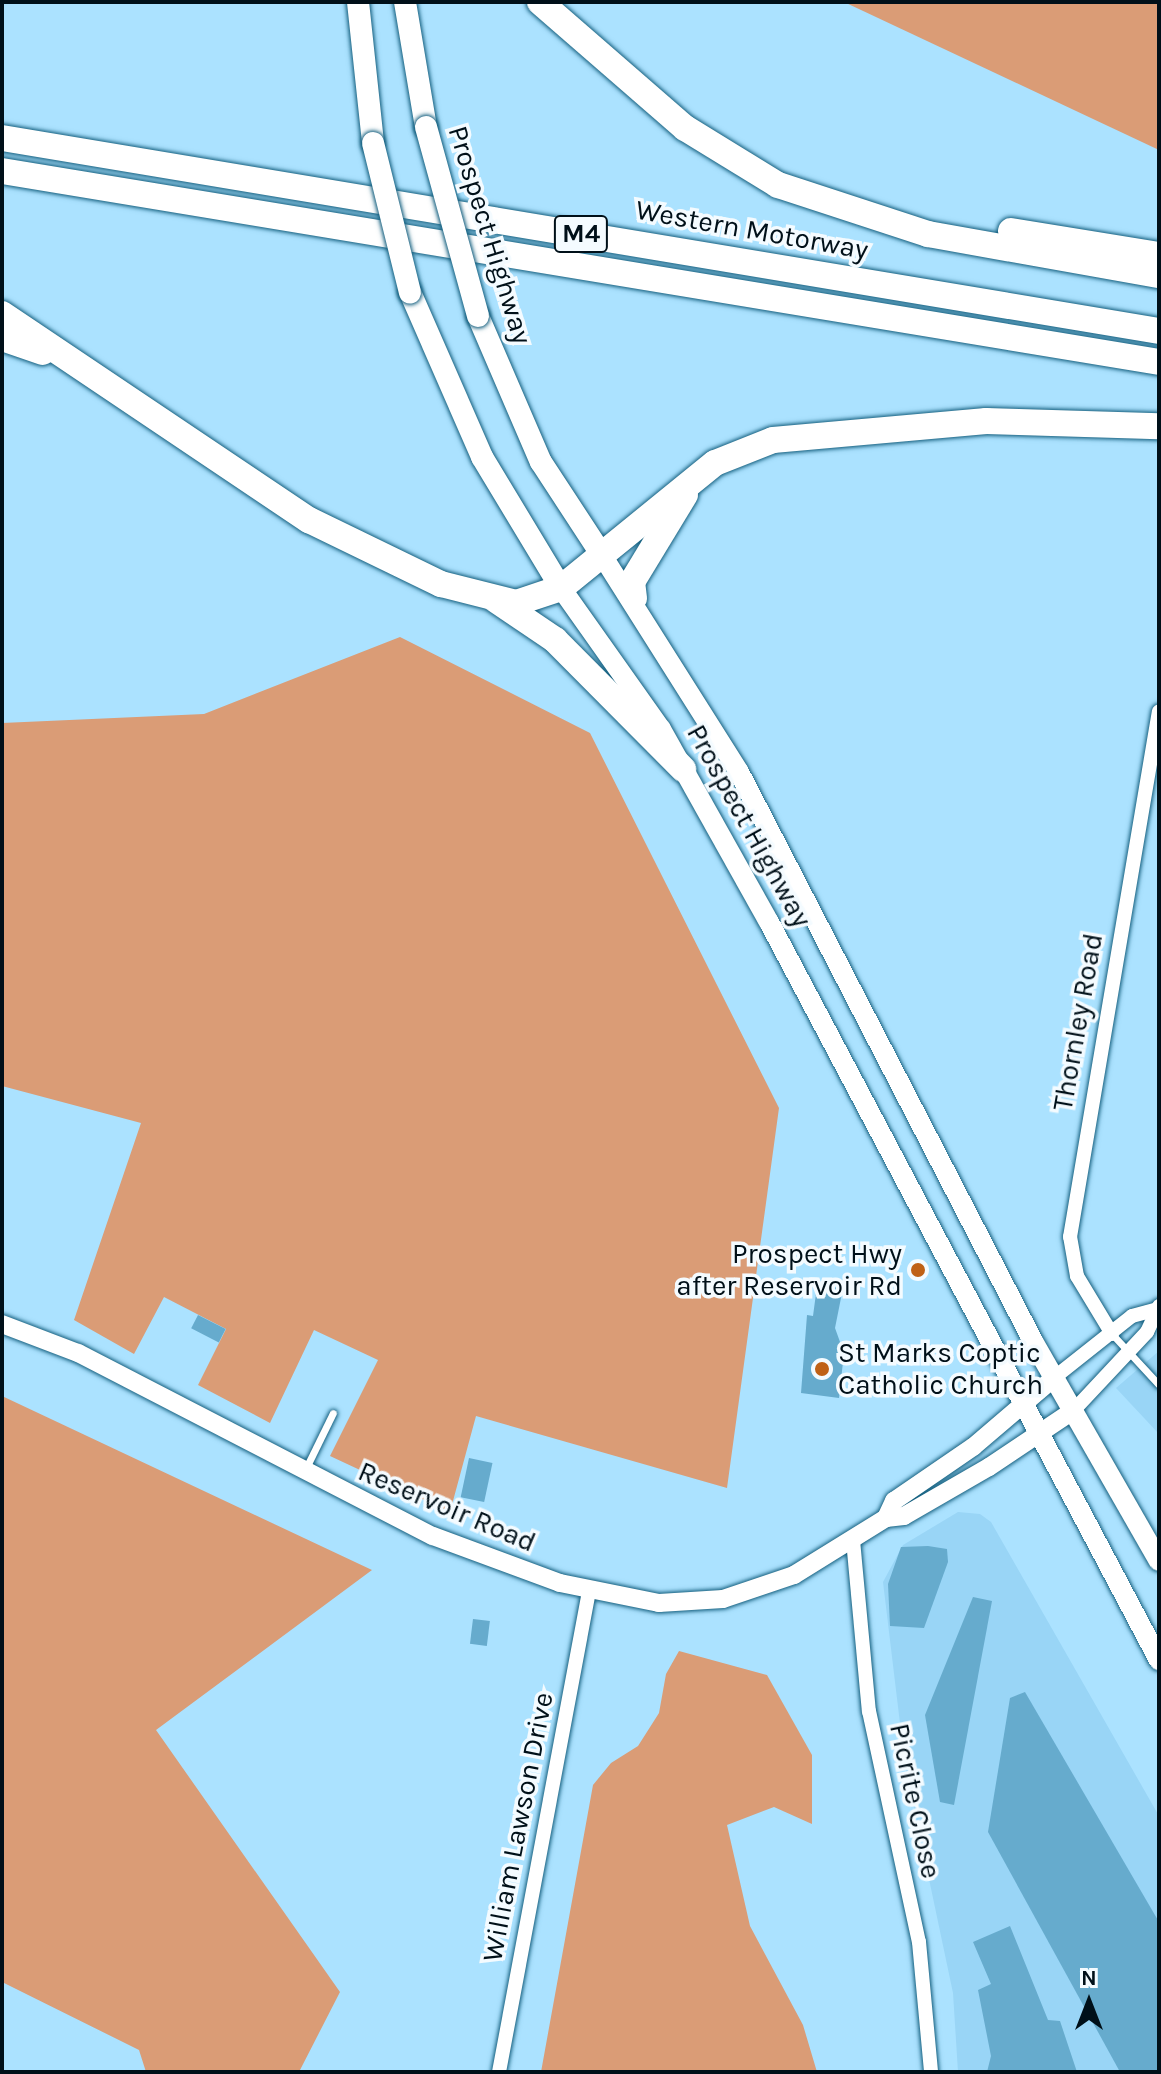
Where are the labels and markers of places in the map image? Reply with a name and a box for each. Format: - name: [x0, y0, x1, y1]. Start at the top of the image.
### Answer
- place label: Prospect Hwy after Reservoir Rd: [676, 1237, 902, 1303]
- marker: Prospect Hwy after Reservoir Rd: [909, 1261, 927, 1279]
- place label: St Marks Coptic Catholic Church: [838, 1336, 1043, 1402]
- marker: St Marks Coptic Catholic Church: [813, 1360, 831, 1378]

